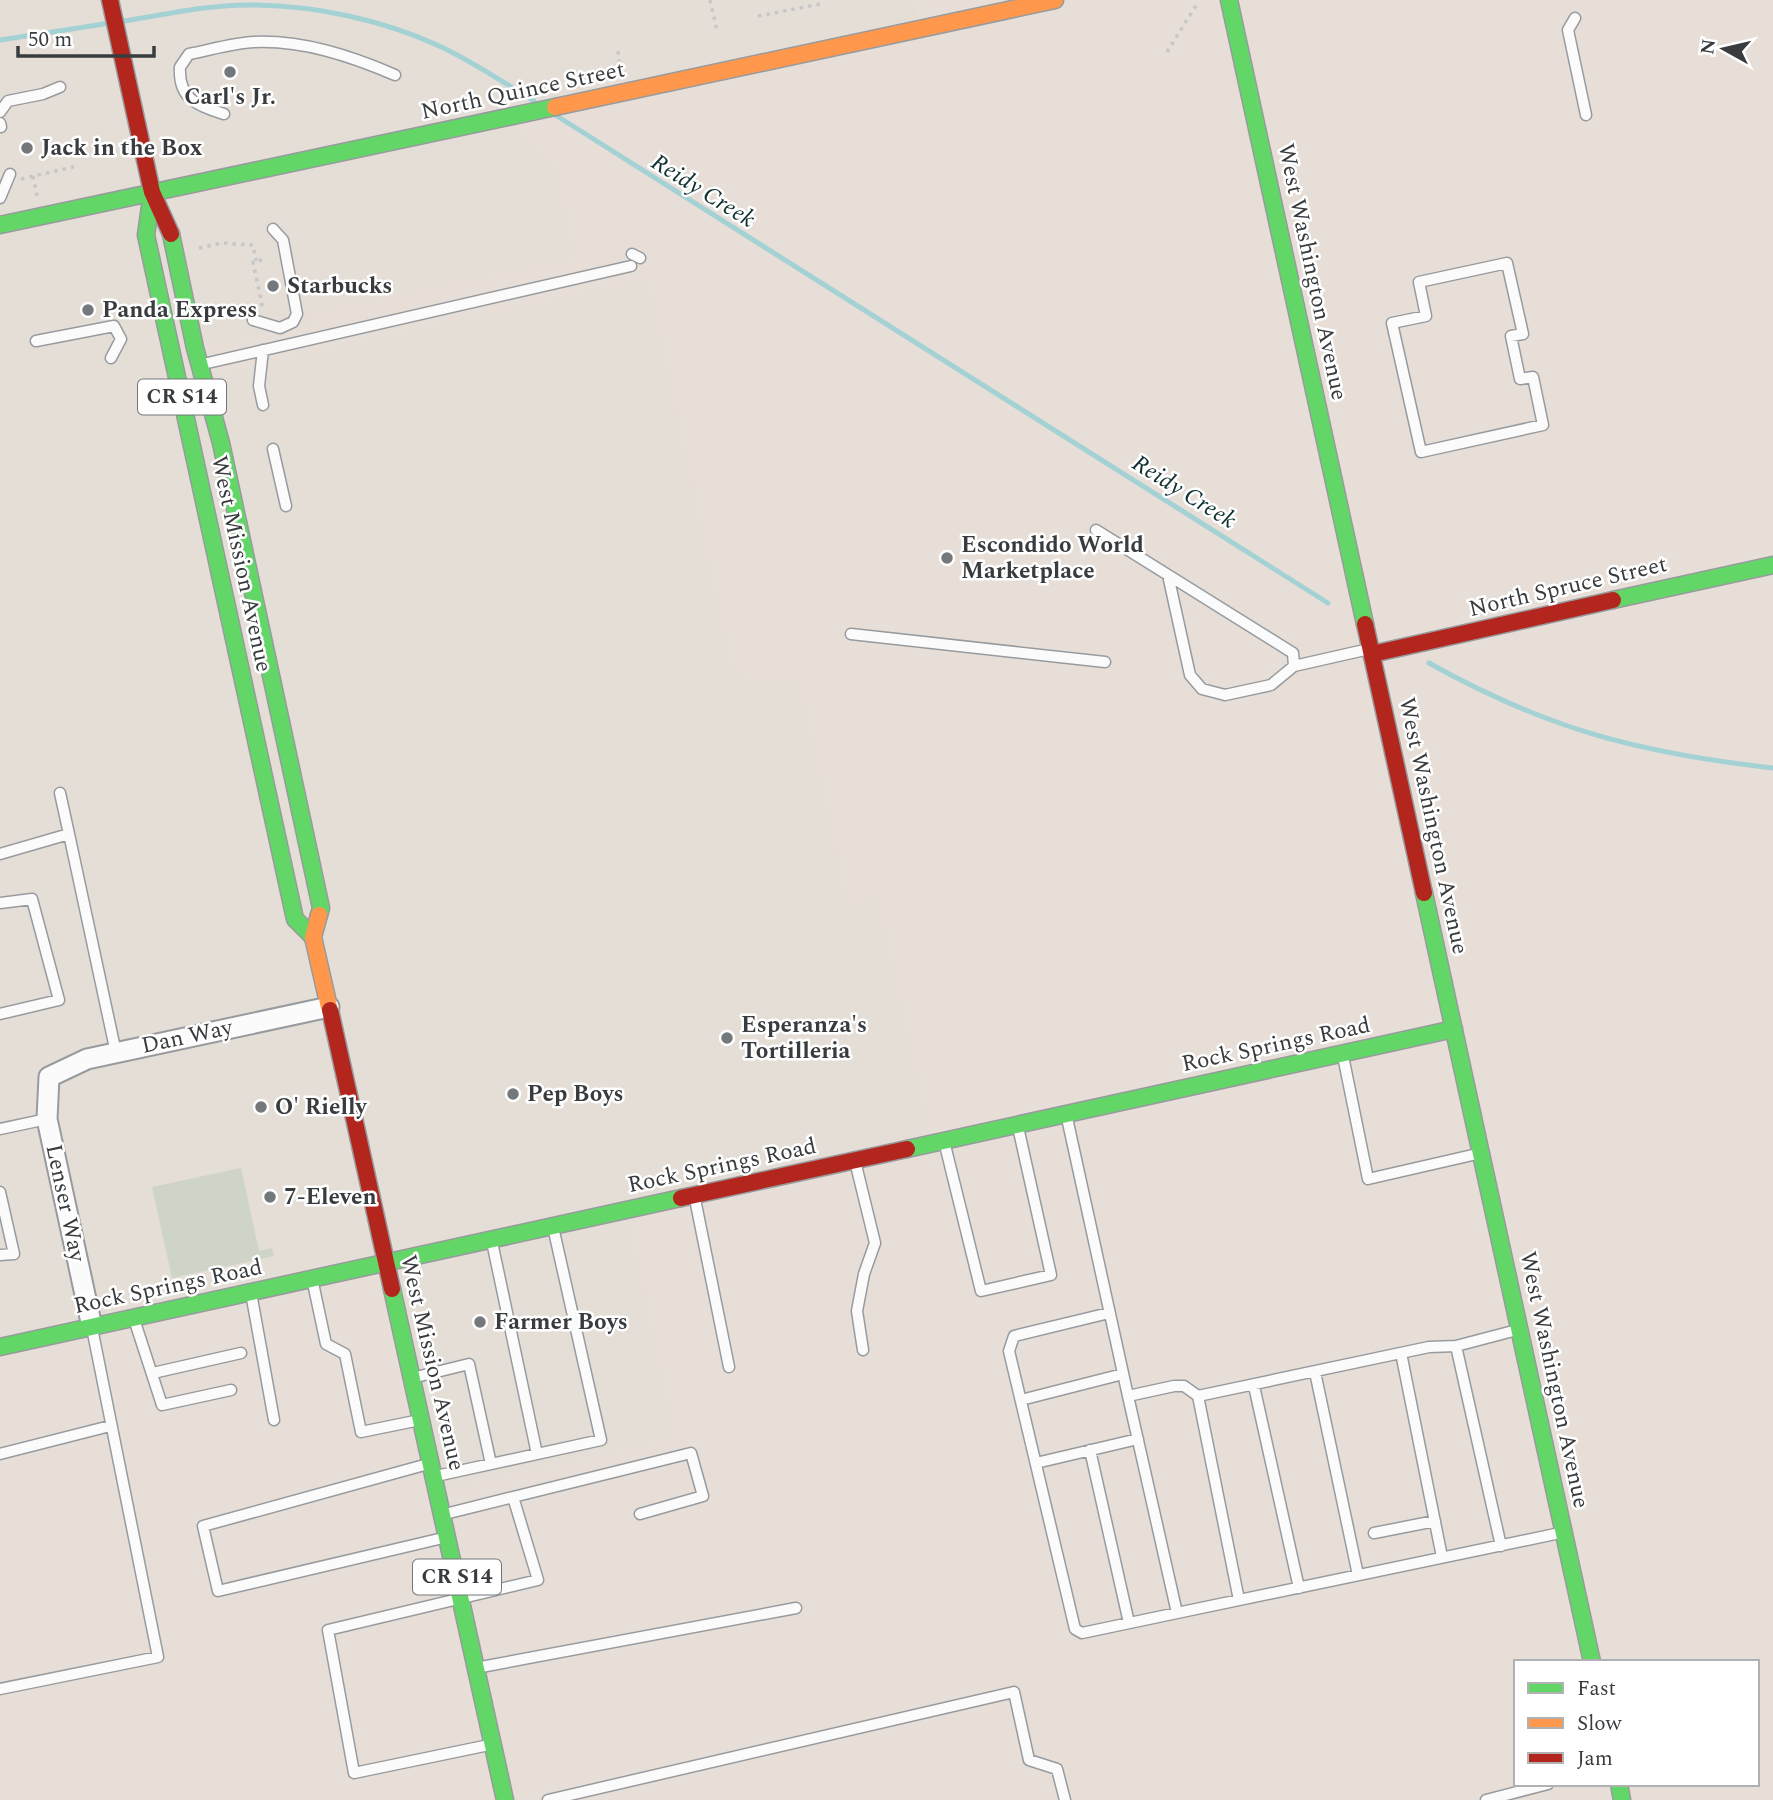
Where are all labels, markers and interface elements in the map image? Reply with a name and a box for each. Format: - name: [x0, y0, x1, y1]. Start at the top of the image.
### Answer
- scale bar: [18, 14, 154, 58]
- north arrow: [1689, 14, 1759, 84]
- text: 50 m: [28, 24, 72, 56]
- text: N: [1693, 37, 1724, 57]
- street label: North Quince Street: [418, 52, 628, 130]
- marker: Carl's Jr.: [222, 64, 238, 80]
- place label: Carl's Jr.: [184, 80, 276, 115]
- place label: Jack in the Box: [41, 131, 203, 166]
- marker: Jack in the Box: [19, 140, 35, 156]
- street label: West Washington Avenue: [1268, 140, 1356, 404]
- water label: Reidy Creek: [644, 145, 762, 237]
- place label: Starbucks: [287, 269, 392, 304]
- marker: Starbucks: [265, 278, 281, 294]
- place label: Panda Express: [102, 293, 257, 328]
- marker: Panda Express: [80, 302, 96, 318]
- road number: CR S14: [138, 380, 226, 414]
- water label: Reidy Creek: [1125, 446, 1243, 538]
- street label: West Mission Avenue: [201, 453, 281, 675]
- place label: Escondido World Marketplace: [961, 528, 1144, 589]
- street label: North Spruce Street: [1465, 547, 1671, 627]
- marker: Escondido World Marketplace: [939, 550, 955, 566]
- street label: West Washington Avenue: [1389, 694, 1477, 958]
- place label: Esperanza's Tortilleria: [741, 1008, 867, 1069]
- street label: Rock Springs Road: [1178, 1008, 1374, 1082]
- street label: Dan Way: [138, 1010, 237, 1064]
- marker: Esperanza's Tortilleria: [719, 1030, 735, 1046]
- place label: Pep Boys: [527, 1077, 623, 1112]
- marker: Pep Boys: [505, 1086, 521, 1102]
- place label: O' Rielly: [275, 1090, 367, 1125]
- marker: O' Rielly: [253, 1099, 269, 1115]
- street label: Rock Springs Road: [624, 1129, 820, 1203]
- street label: Lenser Way: [35, 1141, 95, 1266]
- place label: 7-Eleven: [284, 1180, 377, 1215]
- marker: 7-Eleven: [262, 1189, 278, 1205]
- street label: West Washington Avenue: [1510, 1248, 1598, 1512]
- street label: Rock Springs Road: [70, 1250, 266, 1324]
- street label: West Mission Avenue: [390, 1252, 474, 1474]
- place label: Farmer Boys: [494, 1305, 628, 1340]
- marker: Farmer Boys: [472, 1314, 488, 1330]
- road number: CR S14: [413, 1560, 501, 1594]
- legend: [1514, 1660, 1759, 1786]
- text: Fast: [1577, 1673, 1616, 1705]
- text: Slow: [1577, 1708, 1623, 1740]
- text: Jam: [1577, 1743, 1613, 1775]

